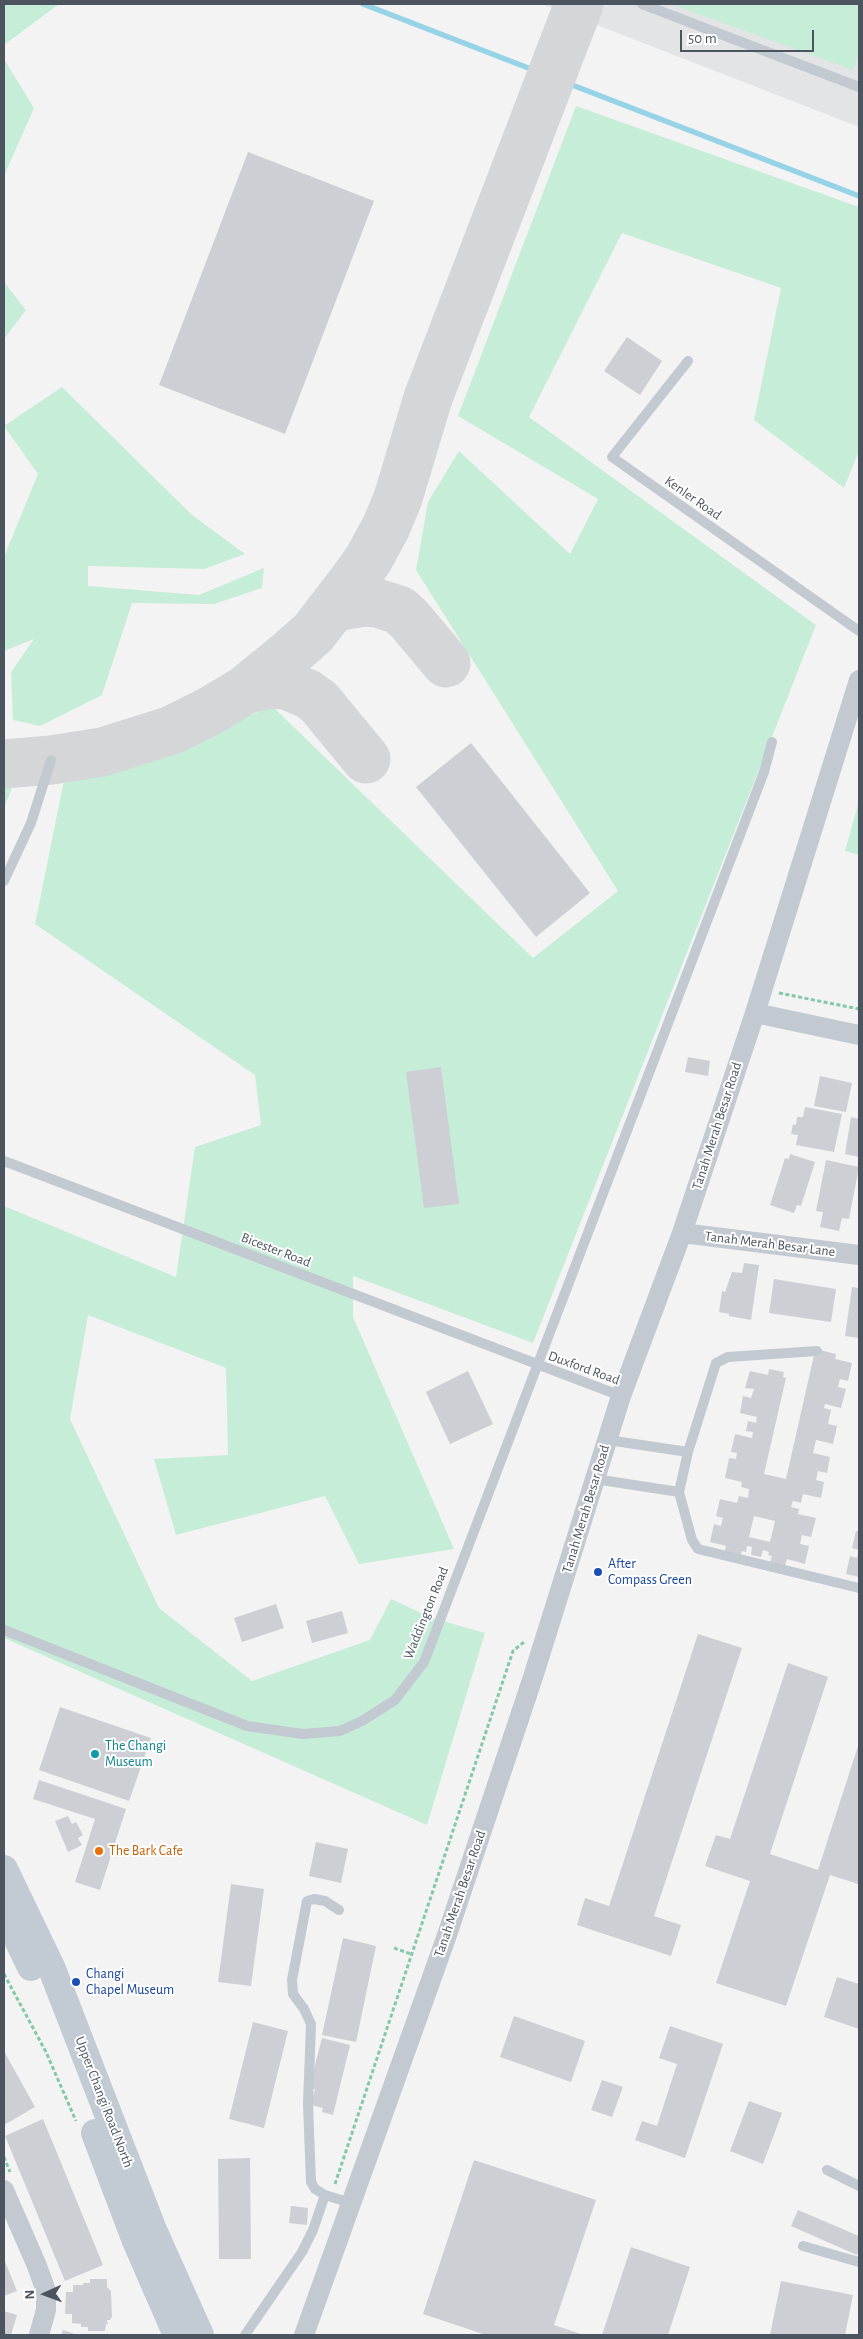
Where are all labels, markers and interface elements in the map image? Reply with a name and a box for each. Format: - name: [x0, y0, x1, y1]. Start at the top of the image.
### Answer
- scale bar: [683, 20, 817, 52]
- text: 50 m: [688, 31, 717, 46]
- street label: Kenler Road: [661, 472, 725, 524]
- street label: Tanah Merah Besar Road: [688, 1060, 746, 1192]
- street label: Tanah Merah Besar Lane: [704, 1228, 836, 1260]
- street label: Bicester Road: [239, 1229, 313, 1271]
- street label: Duxford Road: [546, 1347, 622, 1389]
- street label: Tanah Merah Besar Road: [558, 1443, 614, 1575]
- place label: After Compass Green: [608, 1556, 692, 1588]
- street label: Waddington Road: [400, 1564, 452, 1662]
- marker: After Compass Green: [592, 1566, 604, 1578]
- place label: The Changi Museum: [105, 1738, 166, 1770]
- marker: The Changi Museum: [89, 1748, 101, 1760]
- street label: Tanah Merah Besar Road: [430, 1828, 490, 1960]
- place label: The Bark Cafe: [109, 1843, 183, 1859]
- marker: The Bark Cafe: [93, 1845, 105, 1857]
- place label: Changi Chapel Museum: [86, 1966, 174, 1998]
- marker: Changi Chapel Museum: [70, 1976, 82, 1988]
- street label: Upper Changi Road North: [71, 2034, 137, 2170]
- north arrow: [20, 2269, 70, 2319]
- text: N: [23, 2289, 37, 2300]

